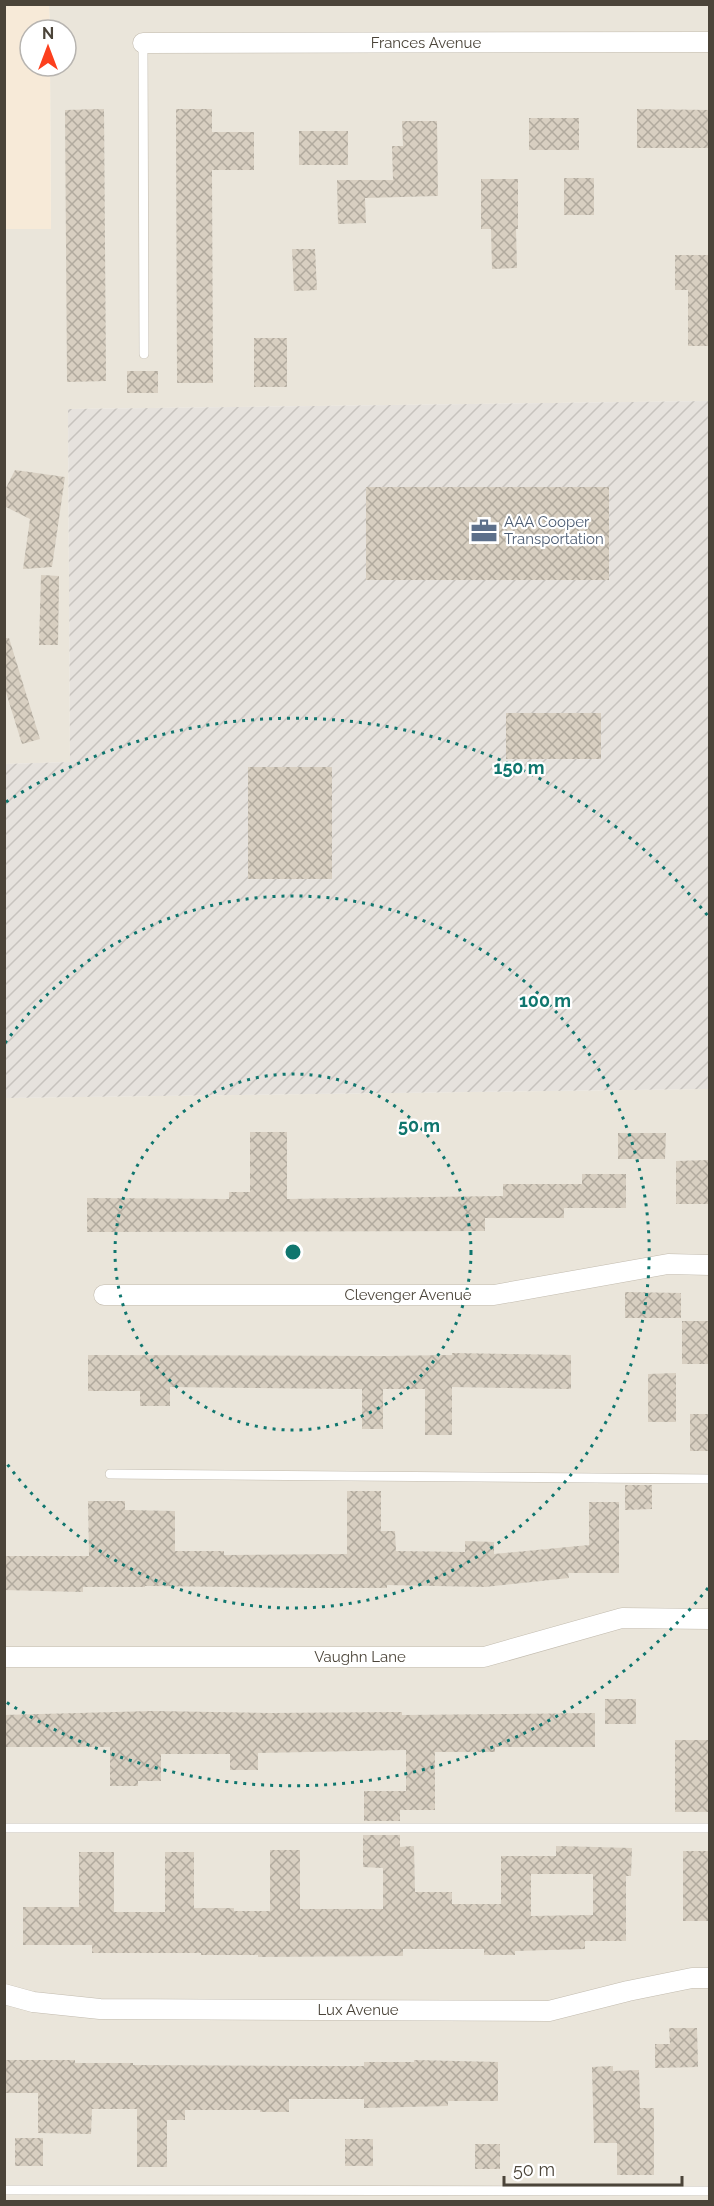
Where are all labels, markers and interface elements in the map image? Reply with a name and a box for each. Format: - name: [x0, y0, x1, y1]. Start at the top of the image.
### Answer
- north arrow: [18, 18, 78, 78]
- text: N: [42, 24, 54, 43]
- street label: Frances Avenue: [371, 34, 482, 52]
- place label: AAA Cooper Transportation: [504, 513, 604, 548]
- office icon: AAA Cooper Transportation: [469, 516, 499, 546]
- text: 150 m: [494, 757, 545, 778]
- text: 100 m: [519, 990, 571, 1011]
- text: 50 m: [398, 1115, 440, 1136]
- centre of rings: [283, 1242, 303, 1262]
- street label: Clevenger Avenue: [344, 1286, 472, 1304]
- street label: Vaughn Lane: [314, 1648, 406, 1666]
- street label: Lux Avenue: [317, 2001, 399, 2019]
- scale bar: [504, 2149, 682, 2187]
- text: 50 m: [513, 2159, 555, 2180]

